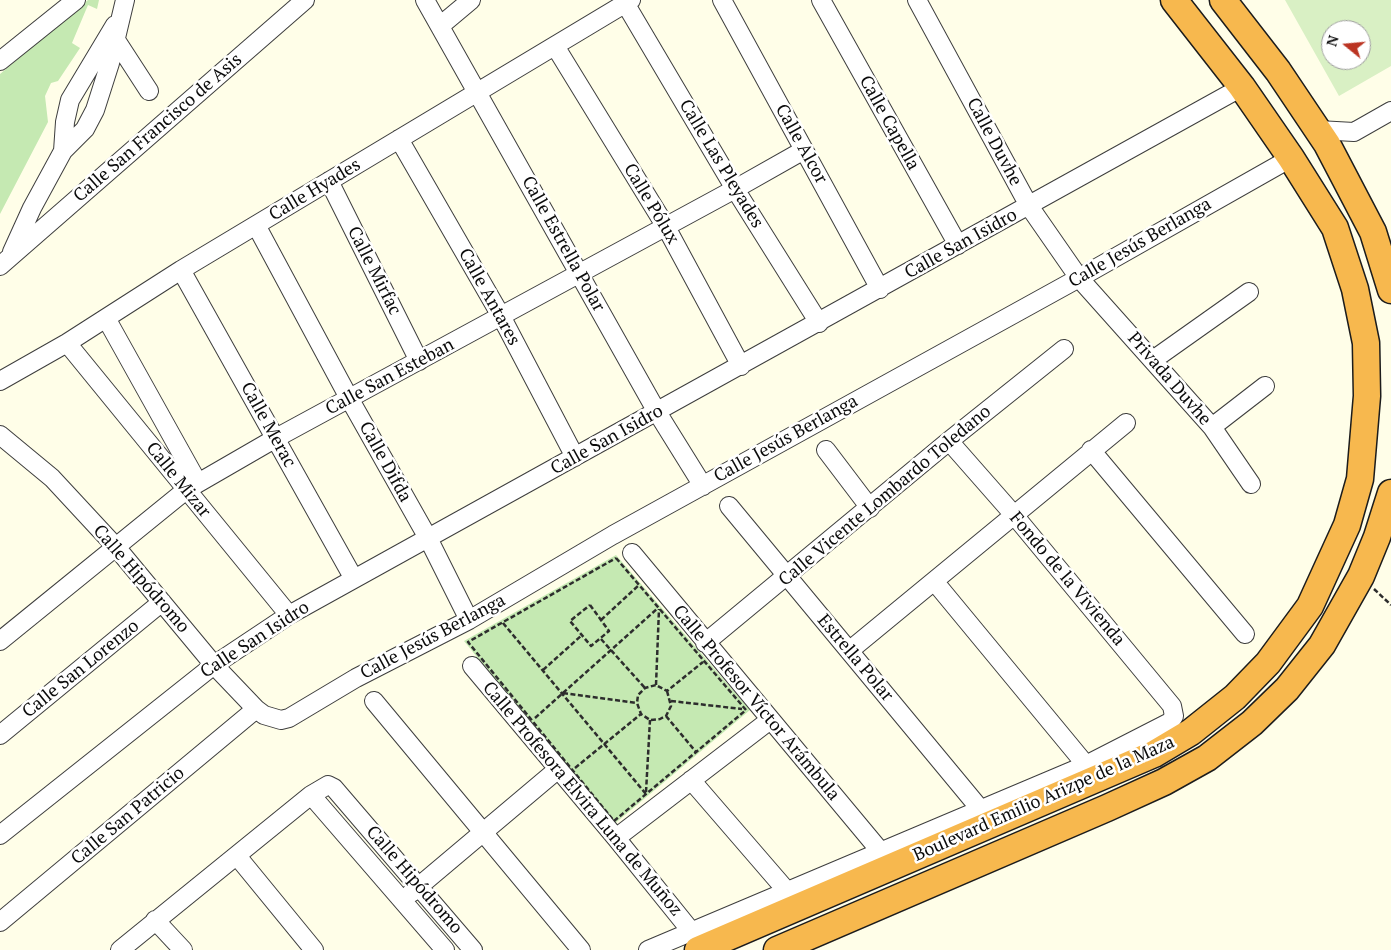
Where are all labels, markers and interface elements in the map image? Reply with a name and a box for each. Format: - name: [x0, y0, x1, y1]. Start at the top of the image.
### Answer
- north arrow: [1321, 20, 1371, 70]
- text: N: [1321, 33, 1343, 49]
- street label: Calle San Francisco de Asis: [69, 49, 247, 207]
- street label: Calle Capella: [854, 72, 924, 174]
- street label: Calle Duvhe: [962, 94, 1026, 190]
- street label: Calle Las Pleyades: [674, 96, 768, 232]
- street label: Calle Alcor: [770, 100, 832, 188]
- street label: Calle Hyades: [265, 154, 365, 226]
- street label: Calle Pólux: [619, 160, 683, 248]
- street label: Calle Estrella Polar: [517, 172, 609, 316]
- street label: Calle Jesús Berlanga: [1065, 193, 1215, 293]
- street label: Calle San Isidro: [901, 204, 1021, 284]
- street label: Calle Mirfac: [342, 223, 406, 319]
- street label: Calle Antares: [454, 245, 524, 349]
- street label: Privada Duvhe: [1123, 328, 1215, 430]
- street label: Calle San Esteban: [322, 334, 458, 420]
- street label: Calle Merac: [236, 379, 300, 471]
- street label: Calle Jesús Berlanga: [710, 390, 862, 488]
- street label: Calle San Isidro: [547, 400, 667, 480]
- street label: Calle Vicente Lombardo Toledano: [775, 401, 995, 591]
- street label: Calle Difda: [354, 418, 416, 506]
- street label: Calle Mizar: [141, 438, 215, 522]
- street label: Fondo de la Vivienda: [1005, 508, 1129, 650]
- street label: Calle Hipódromo: [88, 521, 194, 637]
- street label: Calle Jesús Berlanga: [357, 590, 509, 684]
- street label: Calle San Isidro: [197, 597, 313, 683]
- street label: Calle Profesor Víctor Arámbula: [668, 601, 844, 805]
- street label: Estrella Polar: [812, 610, 898, 706]
- street label: Calle San Lorenzo: [18, 615, 144, 723]
- street label: Calle Profesora Elvira Luna de Muñoz: [478, 677, 686, 921]
- street label: Boulevard Emilio Arizpe de la Maza: [910, 731, 1178, 867]
- street label: Calle San Patricio: [67, 762, 189, 870]
- street label: Calle Hipódromo: [361, 822, 467, 938]

